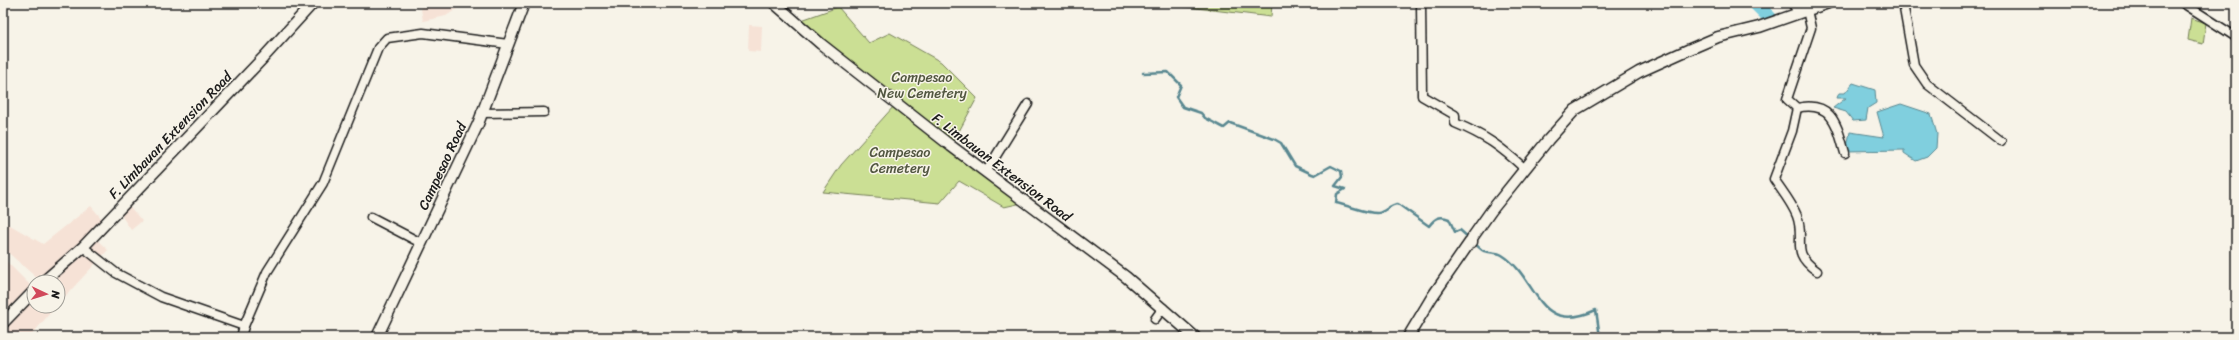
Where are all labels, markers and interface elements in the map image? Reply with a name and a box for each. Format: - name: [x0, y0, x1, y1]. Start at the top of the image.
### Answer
- street label: F. Limbauan Extension Road: [102, 64, 239, 205]
- park label: Campesao New Cemetery: [877, 65, 967, 106]
- street label: F. Limbauan Extension Road: [926, 106, 1078, 229]
- street label: Campesao Road: [411, 117, 474, 214]
- park label: Campesao Cemetery: [870, 140, 931, 181]
- north arrow: [26, 274, 66, 314]
- text: N: [46, 289, 65, 300]

